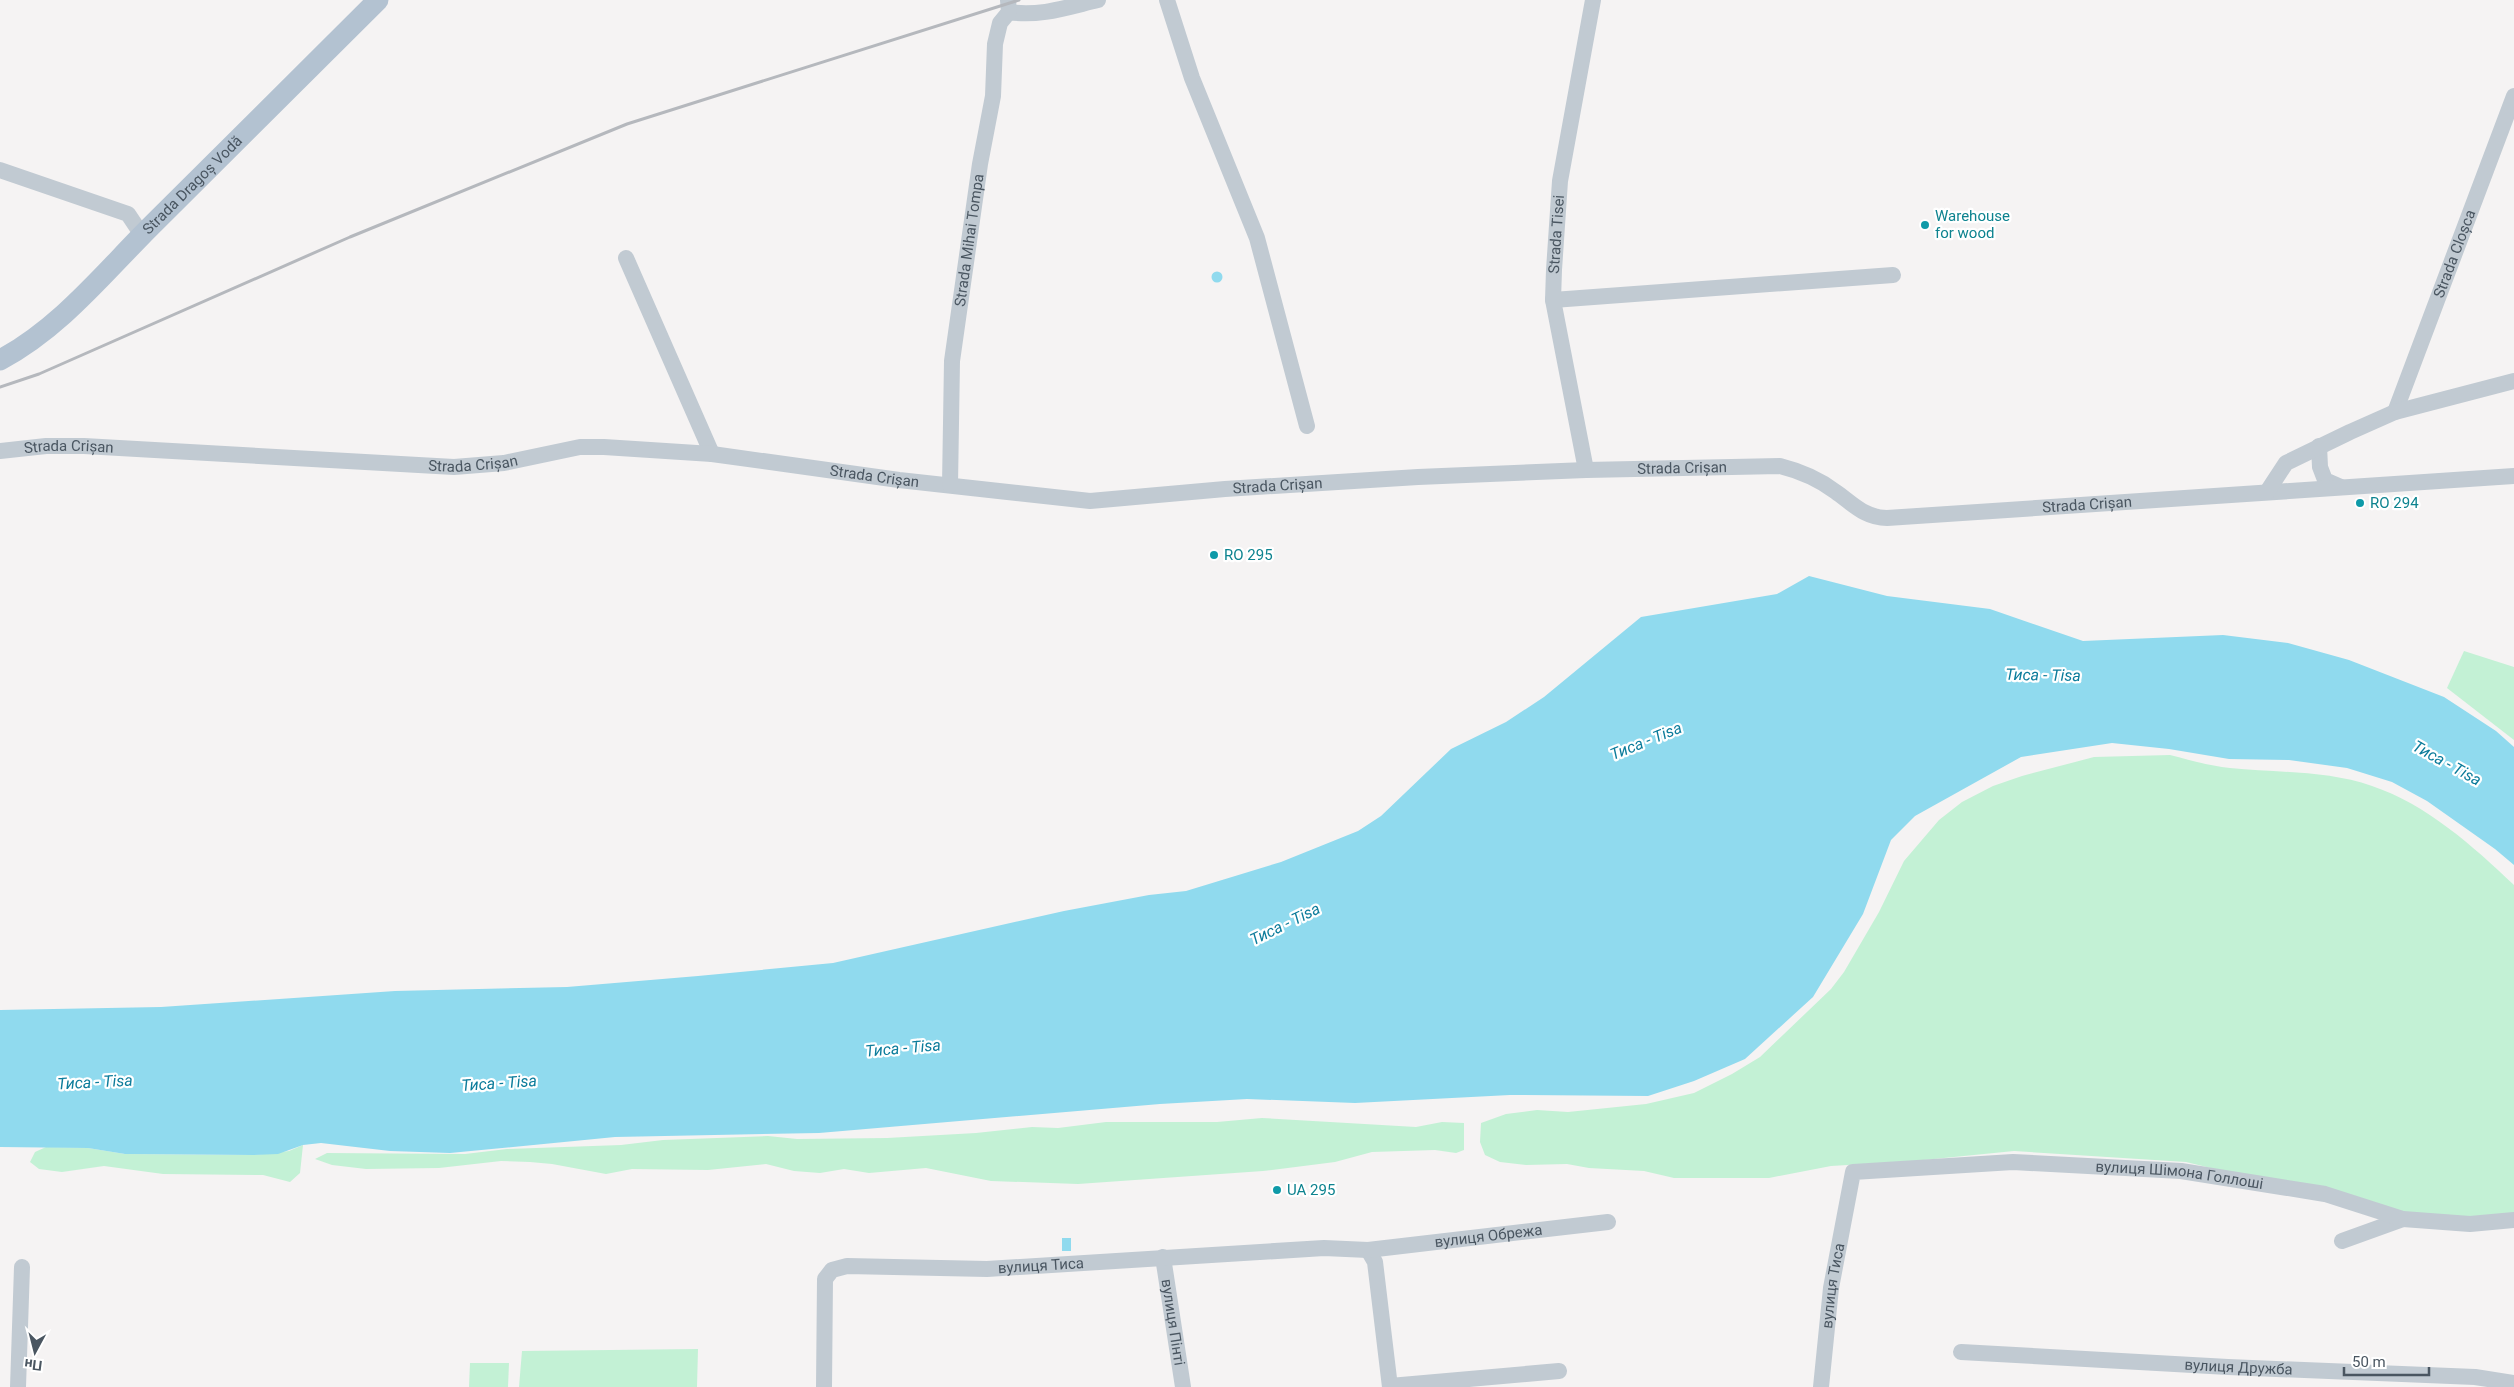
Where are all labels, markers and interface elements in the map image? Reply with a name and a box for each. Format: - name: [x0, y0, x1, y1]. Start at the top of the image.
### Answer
- street label: Strada Dragoș Vodă: [139, 132, 246, 238]
- street label: Strada Mihai Tompa: [951, 173, 988, 308]
- street label: Strada Tisei: [1545, 194, 1568, 274]
- place label: Warehouse for wood: [1935, 207, 2010, 242]
- street label: Strada Cloșca: [2430, 207, 2479, 301]
- marker: Warehouse for wood: [1919, 219, 1931, 231]
- street label: Strada Crișan: [23, 437, 114, 457]
- street label: Strada Crișan: [428, 451, 519, 476]
- street label: Strada Crișan: [1637, 458, 1727, 478]
- street label: Strada Crișan: [829, 461, 920, 491]
- street label: Strada Crișan: [1232, 474, 1323, 498]
- street label: Strada Crișan: [2042, 493, 2132, 517]
- place label: RO 294: [2370, 494, 2419, 512]
- marker: RO 294: [2354, 497, 2366, 509]
- place label: RO 295: [1224, 546, 1273, 564]
- marker: RO 295: [1208, 549, 1220, 561]
- water label: Тиса - Tisa: [2005, 665, 2081, 685]
- water label: Тиса - Tisa: [1607, 718, 1685, 764]
- water label: Тиса - Tisa: [2409, 736, 2485, 790]
- water label: Тиса - Tisa: [1247, 899, 1323, 949]
- water label: Тиса - Tisa: [865, 1035, 941, 1061]
- water label: Тиса - Tisa: [57, 1071, 133, 1093]
- water label: Тиса - Tisa: [461, 1071, 537, 1095]
- street label: вулиця Шімона Голлоші: [2095, 1157, 2265, 1193]
- place label: UA 295: [1287, 1181, 1335, 1199]
- marker: UA 295: [1271, 1184, 1283, 1196]
- street label: вулиця Обрежа: [1434, 1221, 1543, 1251]
- street label: вулиця Тиса: [1818, 1242, 1848, 1329]
- street label: вулиця Тиса: [997, 1254, 1084, 1277]
- street label: вулиця Пінті: [1157, 1278, 1189, 1367]
- north arrow: [10, 1327, 60, 1377]
- scale bar: [2344, 1344, 2429, 1376]
- text: 50 m: [2352, 1353, 2386, 1371]
- text: Пн: [24, 1356, 43, 1374]
- street label: вулиця Дружба: [2184, 1356, 2293, 1379]

